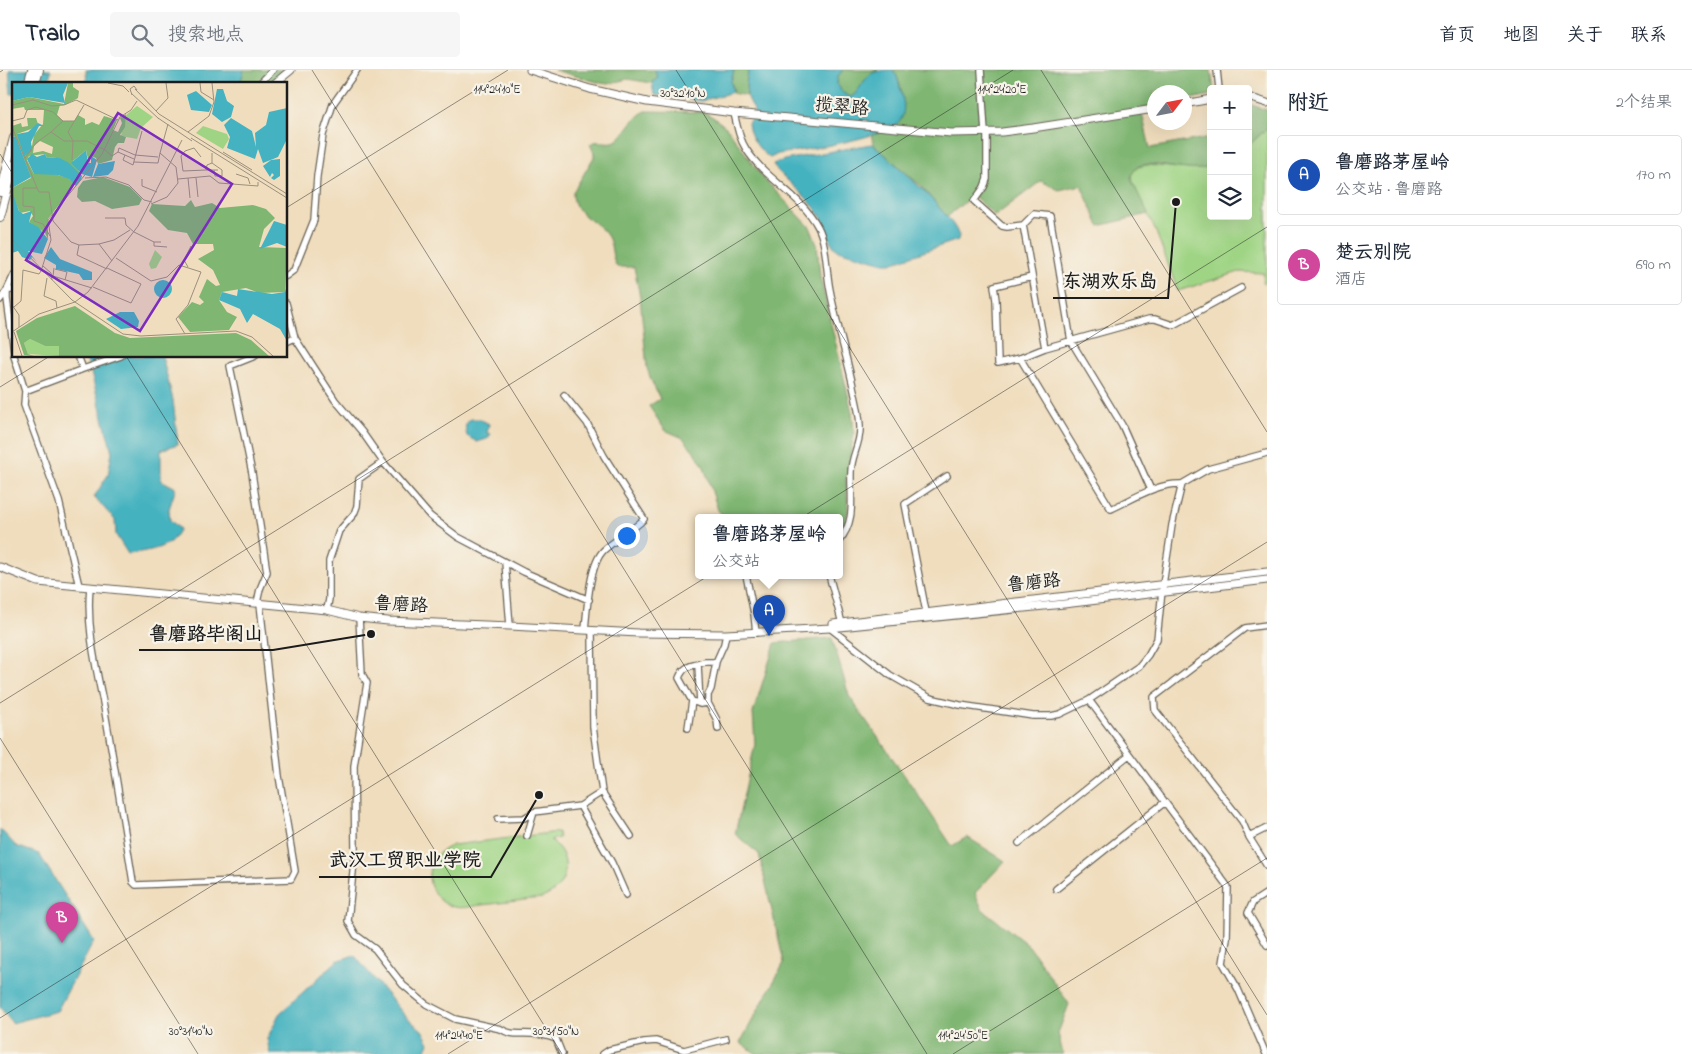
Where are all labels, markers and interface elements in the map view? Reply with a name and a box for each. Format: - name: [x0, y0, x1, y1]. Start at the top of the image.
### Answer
- search box: [110, 12, 460, 57]
- text: Trailo: [25, 17, 80, 52]
- icon: search: [128, 21, 156, 49]
- text: 搜索地点: [168, 22, 244, 49]
- text: 首页: [1439, 23, 1475, 49]
- text: 地图: [1503, 23, 1539, 49]
- text: 关于: [1567, 23, 1603, 49]
- text: 联系: [1631, 23, 1667, 49]
- text: 114°24'10"E: [473, 81, 521, 99]
- text: 114°24'20"E: [977, 81, 1027, 99]
- inset map: [12, 82, 288, 358]
- text: 30°32'10"N: [660, 85, 706, 103]
- north arrow: [1147, 85, 1192, 130]
- map controls: [1207, 85, 1252, 220]
- button: +: [1207, 85, 1252, 130]
- text: 附近: [1287, 89, 1329, 119]
- text: 2个结果: [1616, 91, 1672, 115]
- street label: 揽翠路: [814, 93, 870, 123]
- button: −: [1207, 130, 1252, 175]
- text: 鲁磨路茅屋岭: [1335, 150, 1449, 177]
- text: A: [1299, 163, 1309, 187]
- text: 170 m: [1636, 163, 1671, 187]
- button: layers: [1207, 175, 1252, 220]
- text: 公交站 · 鲁磨路: [1335, 178, 1442, 202]
- text: 楚云别院: [1335, 240, 1411, 267]
- text: B: [1299, 253, 1309, 277]
- text: 690 m: [1636, 253, 1671, 277]
- callout: 东湖欢乐岛: [1053, 264, 1168, 298]
- text: 酒店: [1335, 268, 1367, 292]
- text: 东湖欢乐岛: [1062, 269, 1158, 296]
- popup: [695, 514, 843, 579]
- text: 鲁磨路茅屋岭: [712, 522, 826, 549]
- your location: [614, 523, 640, 549]
- text: 公交站: [712, 550, 760, 574]
- street label: 鲁磨路: [1006, 568, 1062, 600]
- street label: 鲁磨路: [373, 592, 429, 620]
- pin: A: [753, 595, 785, 636]
- callout: 鲁磨路毕阁山: [139, 616, 273, 650]
- text: 鲁磨路毕阁山: [149, 622, 263, 649]
- callout: 武汉工贸职业学院: [319, 843, 491, 877]
- text: 武汉工贸职业学院: [329, 848, 481, 875]
- pin: B: [46, 902, 78, 943]
- text: 30°31'40"N: [169, 1023, 213, 1041]
- text: 30°31'50"N: [533, 1023, 579, 1041]
- text: 114°24'40"E: [435, 1027, 483, 1045]
- text: 114°24'50"E: [938, 1027, 988, 1045]

